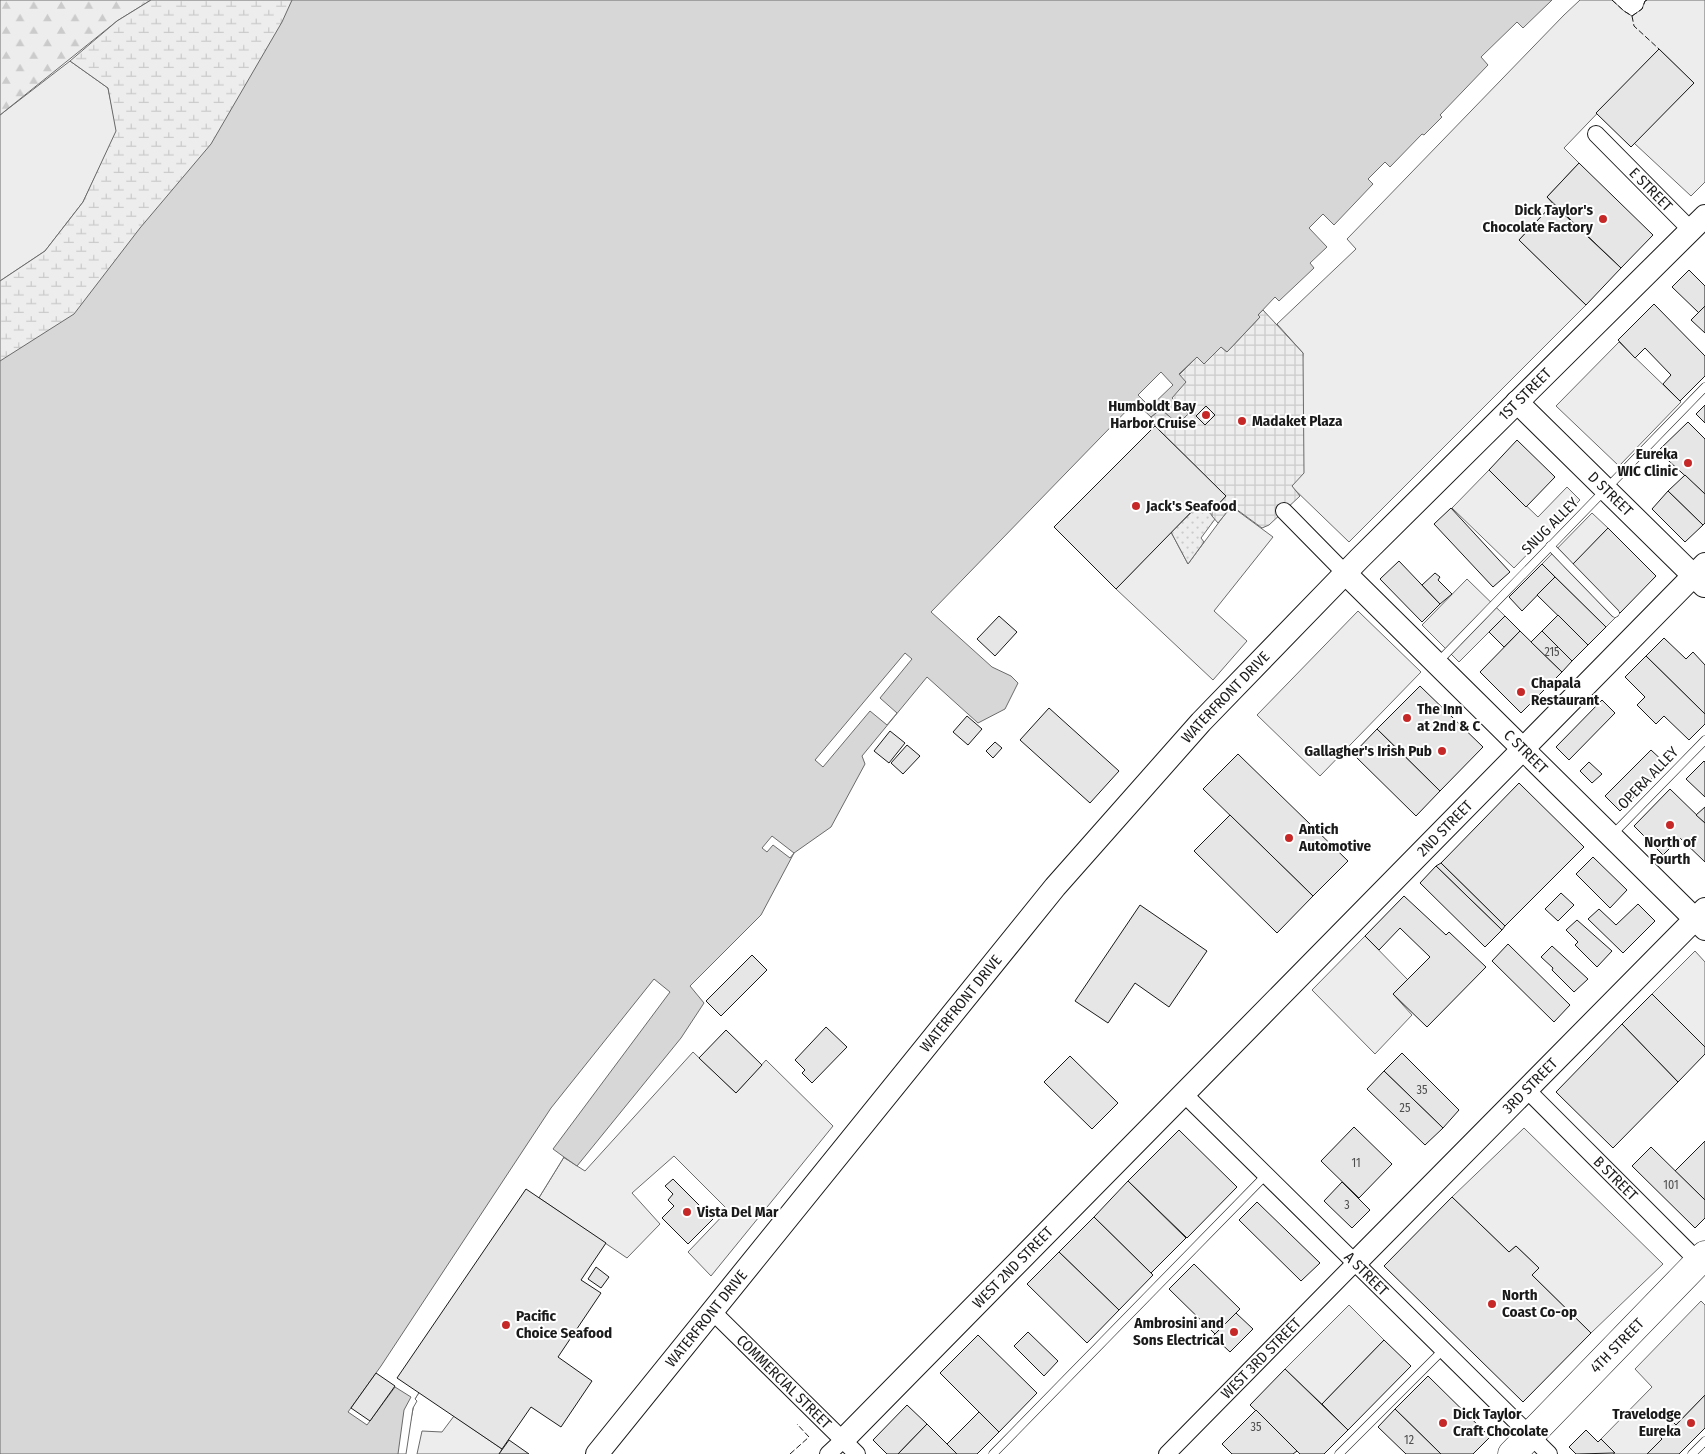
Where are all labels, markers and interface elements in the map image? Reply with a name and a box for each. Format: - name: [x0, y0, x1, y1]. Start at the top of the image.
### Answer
- street label: E STREET: [1626, 164, 1676, 215]
- place label: Dick Taylor's Chocolate Factory: [1483, 201, 1594, 236]
- marker: Dick Taylor's Chocolate Factory: [1597, 213, 1609, 225]
- street label: 1ST STREET: [1495, 364, 1555, 424]
- place label: Humboldt Bay Harbor Cruise: [1108, 397, 1197, 432]
- marker: Humboldt Bay Harbor Cruise: [1200, 409, 1212, 421]
- place label: Madaket Plaza: [1252, 412, 1343, 430]
- marker: Madaket Plaza: [1236, 415, 1248, 427]
- place label: Eureka WIC Clinic: [1617, 445, 1679, 480]
- marker: Eureka WIC Clinic: [1682, 457, 1694, 469]
- street label: D STREET: [1584, 468, 1637, 520]
- street label: SNUG ALLEY: [1518, 493, 1583, 558]
- place label: Jack's Seafood: [1145, 497, 1237, 515]
- marker: Jack's Seafood: [1130, 500, 1142, 512]
- house number: 215: [1544, 645, 1560, 659]
- street label: WATERFRONT DRIVE: [1178, 648, 1273, 747]
- place label: Chapala Restaurant: [1531, 674, 1600, 709]
- marker: Chapala Restaurant: [1515, 686, 1527, 698]
- place label: The Inn at 2nd & C: [1417, 700, 1480, 735]
- marker: The Inn at 2nd & C: [1401, 712, 1413, 724]
- street label: C STREET: [1500, 726, 1551, 777]
- place label: Gallagher's Irish Pub: [1304, 742, 1432, 760]
- street label: OPERA ALLEY: [1614, 743, 1682, 813]
- marker: Gallagher's Irish Pub: [1436, 745, 1448, 757]
- street label: 2ND STREET: [1413, 797, 1476, 860]
- marker: North of Fourth: [1664, 819, 1676, 831]
- place label: Antich Automotive: [1298, 820, 1372, 855]
- marker: Antich Automotive: [1283, 832, 1295, 844]
- place label: North of Fourth: [1644, 833, 1697, 868]
- street label: WATERFRONT DRIVE: [916, 951, 1005, 1056]
- street label: 3RD STREET: [1499, 1054, 1561, 1117]
- house number: 35: [1417, 1083, 1428, 1097]
- house number: 25: [1400, 1101, 1411, 1115]
- street label: B STREET: [1590, 1153, 1641, 1204]
- house number: 11: [1351, 1156, 1361, 1170]
- house number: 101: [1663, 1178, 1679, 1192]
- house number: 3: [1344, 1198, 1350, 1212]
- place label: Vista Del Mar: [696, 1203, 779, 1221]
- marker: Vista Del Mar: [681, 1206, 693, 1218]
- street label: WEST 2ND STREET: [969, 1223, 1057, 1312]
- street label: A STREET: [1340, 1248, 1392, 1299]
- street label: WATERFRONT DRIVE: [662, 1266, 751, 1371]
- place label: North Coast Co-op: [1502, 1286, 1577, 1321]
- marker: North Coast Co-op: [1486, 1298, 1498, 1310]
- place label: Pacific Choice Seafood: [516, 1307, 612, 1342]
- place label: Ambrosini and Sons Electrical: [1133, 1314, 1225, 1349]
- street label: WEST 3RD STREET: [1217, 1314, 1305, 1403]
- street label: 4TH STREET: [1587, 1314, 1648, 1377]
- marker: Pacific Choice Seafood: [500, 1319, 512, 1331]
- marker: Ambrosini and Sons Electrical: [1228, 1326, 1240, 1338]
- street label: COMMERCIAL STREET: [733, 1331, 835, 1433]
- place label: Dick Taylor Craft Chocolate: [1453, 1405, 1549, 1440]
- place label: Travelodge Eureka: [1612, 1405, 1682, 1440]
- marker: Dick Taylor Craft Chocolate: [1437, 1417, 1449, 1429]
- marker: Travelodge Eureka: [1685, 1417, 1697, 1429]
- house number: 35: [1251, 1420, 1262, 1434]
- house number: 12: [1404, 1433, 1414, 1447]

